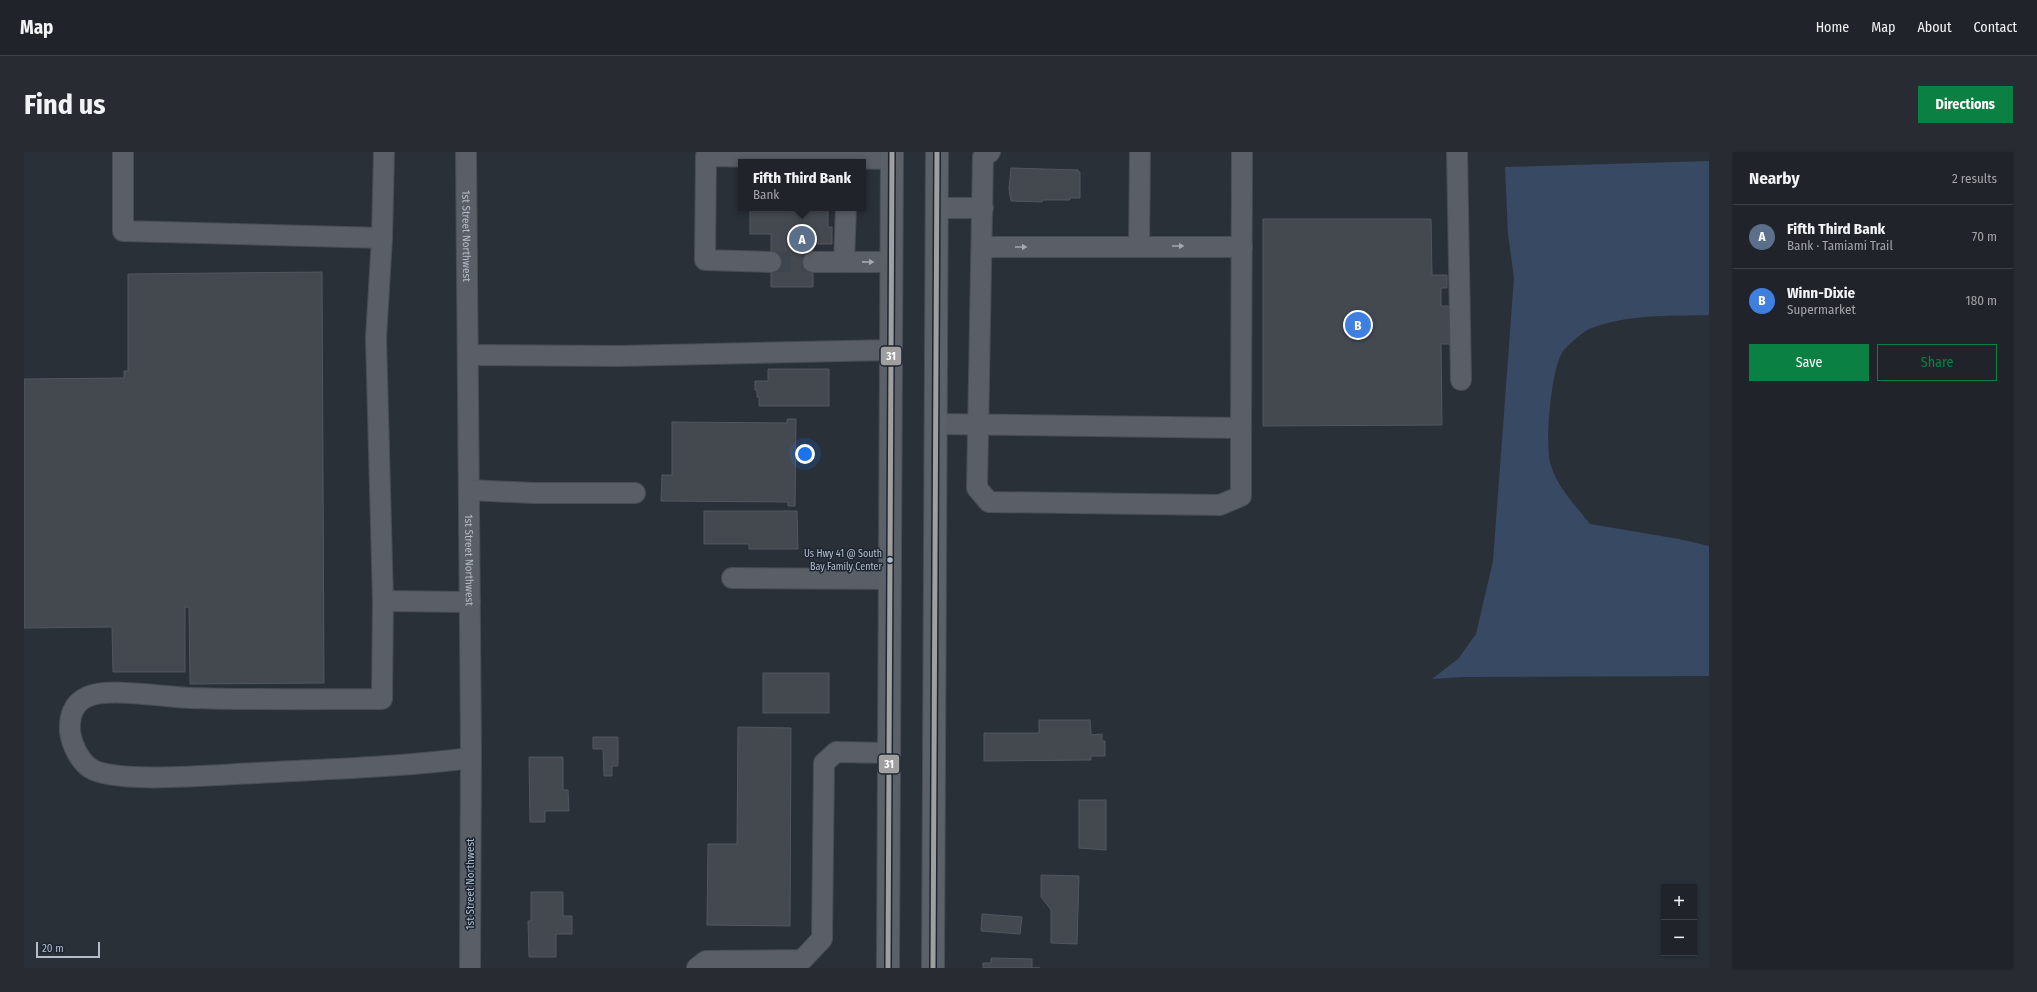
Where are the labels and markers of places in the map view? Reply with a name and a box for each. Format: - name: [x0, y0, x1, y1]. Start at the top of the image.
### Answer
- pin: A: [789, 224, 815, 254]
- pin: B: [1345, 310, 1371, 340]
- place label: Us Hwy 41 @ South Bay Family Center: [804, 548, 882, 573]
- marker: Us Hwy 41 @ South Bay Family Center: [885, 555, 895, 565]

